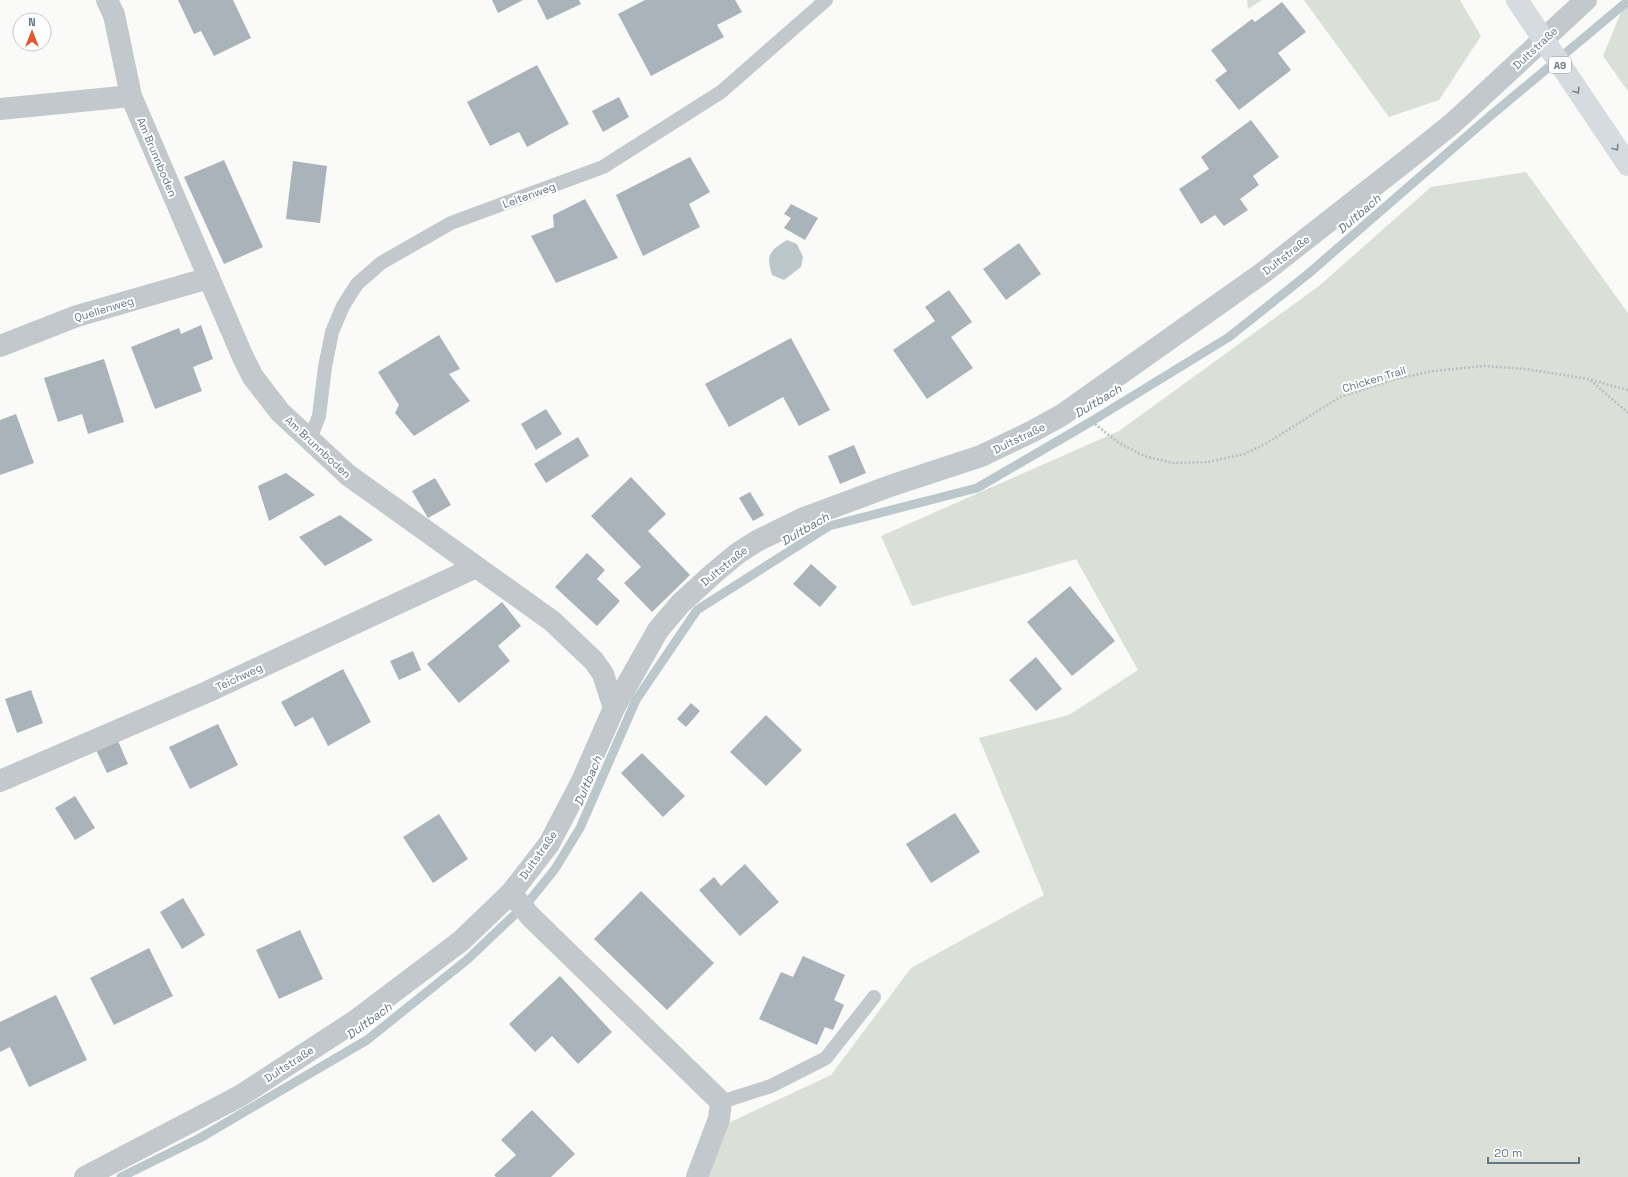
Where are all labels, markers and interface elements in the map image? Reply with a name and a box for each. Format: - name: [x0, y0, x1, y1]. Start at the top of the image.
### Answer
- north arrow: [12, 12, 52, 52]
- text: N: [28, 15, 36, 29]
- street label: Dultstraße: [1510, 24, 1560, 72]
- road number: A9: [1549, 57, 1571, 73]
- one-way arrow: [1573, 86, 1580, 93]
- street label: Am Brunnboden: [134, 115, 180, 199]
- one-way arrow: [1611, 144, 1619, 151]
- street label: Leitenweg: [501, 179, 557, 211]
- water label: Dultbach: [1334, 190, 1385, 237]
- street label: Dultstraße: [1260, 232, 1312, 278]
- street label: Quellenweg: [73, 293, 135, 325]
- street label: Chicken Trail: [1340, 363, 1408, 395]
- water label: Dultbach: [1071, 380, 1125, 421]
- street label: Am Brunnboden: [282, 413, 354, 481]
- street label: Dultstraße: [991, 419, 1047, 457]
- water label: Dultbach: [778, 509, 832, 549]
- street label: Dultstraße: [698, 543, 750, 589]
- street label: Teichweg: [213, 660, 265, 694]
- water label: Dultbach: [570, 753, 606, 808]
- street label: Dultstraße: [516, 828, 560, 882]
- water label: Dultbach: [343, 999, 396, 1043]
- street label: Dultstraße: [262, 1043, 316, 1085]
- scale bar: [1488, 1139, 1579, 1165]
- text: 20 m: [1494, 1145, 1522, 1161]

